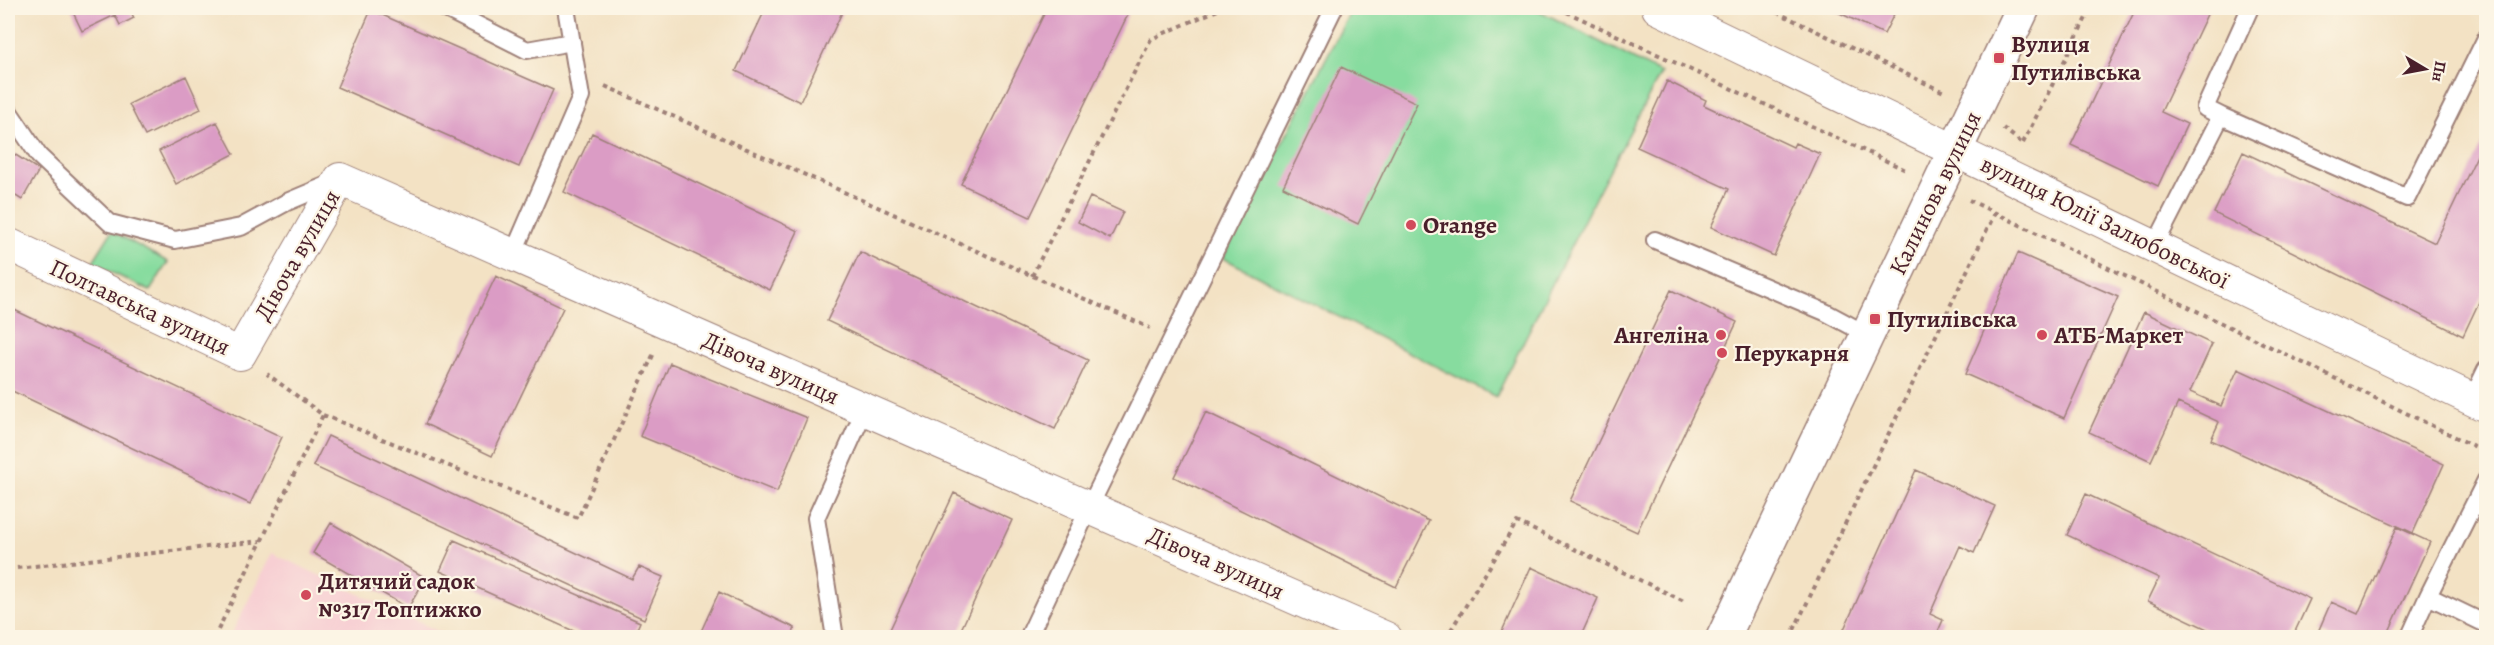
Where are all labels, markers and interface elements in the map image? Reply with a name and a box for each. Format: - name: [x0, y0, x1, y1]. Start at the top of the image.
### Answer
- place label: Вулиця Путилівська: [2011, 28, 2141, 88]
- north arrow: [2395, 39, 2455, 99]
- marker: Вулиця Путилівська: [1992, 51, 2006, 65]
- text: Пн: [2426, 59, 2451, 84]
- street label: Калинова вулиця: [1881, 106, 1989, 280]
- street label: вулиця Юлії Залюбовської: [1975, 148, 2235, 296]
- street label: Дівоча вулиця: [247, 184, 347, 326]
- place label: Orange: [1423, 209, 1497, 241]
- marker: Orange: [1404, 218, 1418, 232]
- street label: Полтавська вулиця: [45, 251, 235, 363]
- place label: Путилівська: [1887, 303, 2017, 335]
- marker: Путилівська: [1868, 312, 1882, 326]
- place label: Ангеліна: [1613, 319, 1710, 351]
- place label: АТБ-Маркет: [2053, 319, 2183, 351]
- street label: Дівоча вулиця: [698, 324, 844, 412]
- marker: Ангеліна: [1714, 328, 1728, 342]
- marker: АТБ-Маркет: [2035, 328, 2049, 342]
- place label: Перукарня: [1734, 337, 1849, 369]
- marker: Перукарня: [1715, 346, 1729, 360]
- street label: Дівоча вулиця: [1143, 519, 1289, 607]
- place label: Дитячий садок №317 Топтижко: [318, 565, 482, 625]
- marker: Дитячий садок №317 Топтижко: [299, 588, 313, 602]

